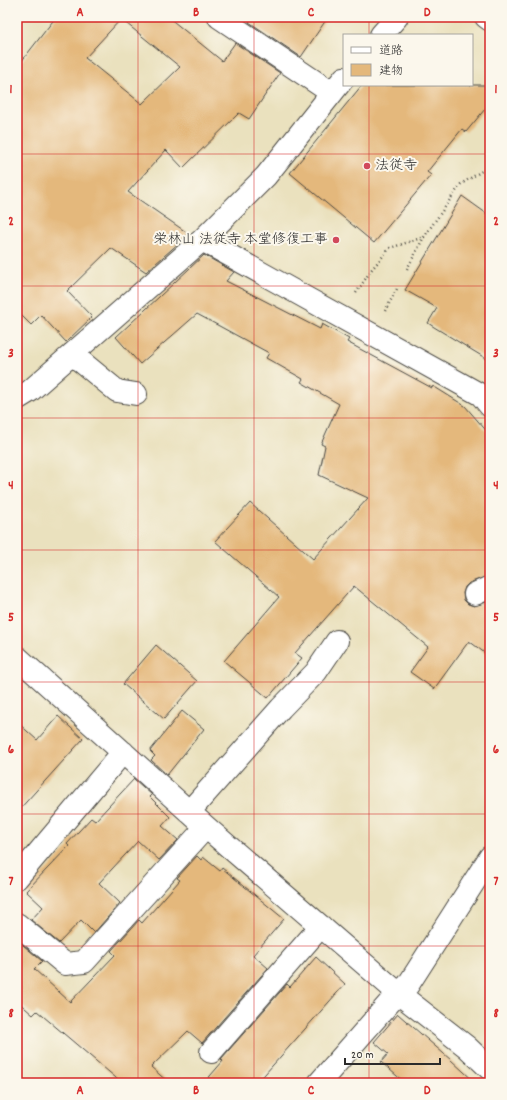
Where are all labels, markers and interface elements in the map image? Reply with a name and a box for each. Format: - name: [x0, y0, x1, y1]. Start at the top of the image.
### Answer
- text: A: [76, 4, 84, 23]
- text: B: [193, 4, 199, 23]
- text: C: [308, 4, 315, 23]
- text: D: [424, 4, 431, 23]
- legend: [343, 34, 473, 86]
- text: 道路: [379, 43, 403, 60]
- text: 建物: [379, 63, 403, 80]
- text: 1: [10, 81, 13, 100]
- text: 1: [495, 81, 498, 100]
- place label: 法従寺: [375, 156, 417, 176]
- marker: 法従寺: [362, 161, 372, 171]
- text: 2: [8, 213, 14, 232]
- text: 2: [493, 213, 499, 232]
- place label: 栄林山 法従寺 本堂修復工事: [154, 230, 328, 250]
- marker: 栄林山 法従寺 本堂修復工事: [331, 235, 341, 245]
- text: 3: [8, 345, 14, 364]
- text: 3: [493, 345, 499, 364]
- text: 4: [8, 477, 14, 496]
- text: 4: [493, 477, 499, 496]
- text: 5: [8, 609, 14, 628]
- text: 5: [493, 609, 499, 628]
- text: 6: [8, 741, 15, 760]
- text: 6: [493, 741, 500, 760]
- text: 7: [9, 873, 14, 892]
- text: 7: [494, 873, 499, 892]
- text: 8: [8, 1005, 14, 1024]
- text: 8: [493, 1005, 499, 1024]
- scale bar: [345, 1040, 440, 1066]
- text: 20 m: [351, 1047, 374, 1064]
- text: A: [76, 1082, 84, 1100]
- text: B: [193, 1082, 199, 1100]
- text: C: [308, 1082, 315, 1100]
- text: D: [424, 1082, 431, 1100]

